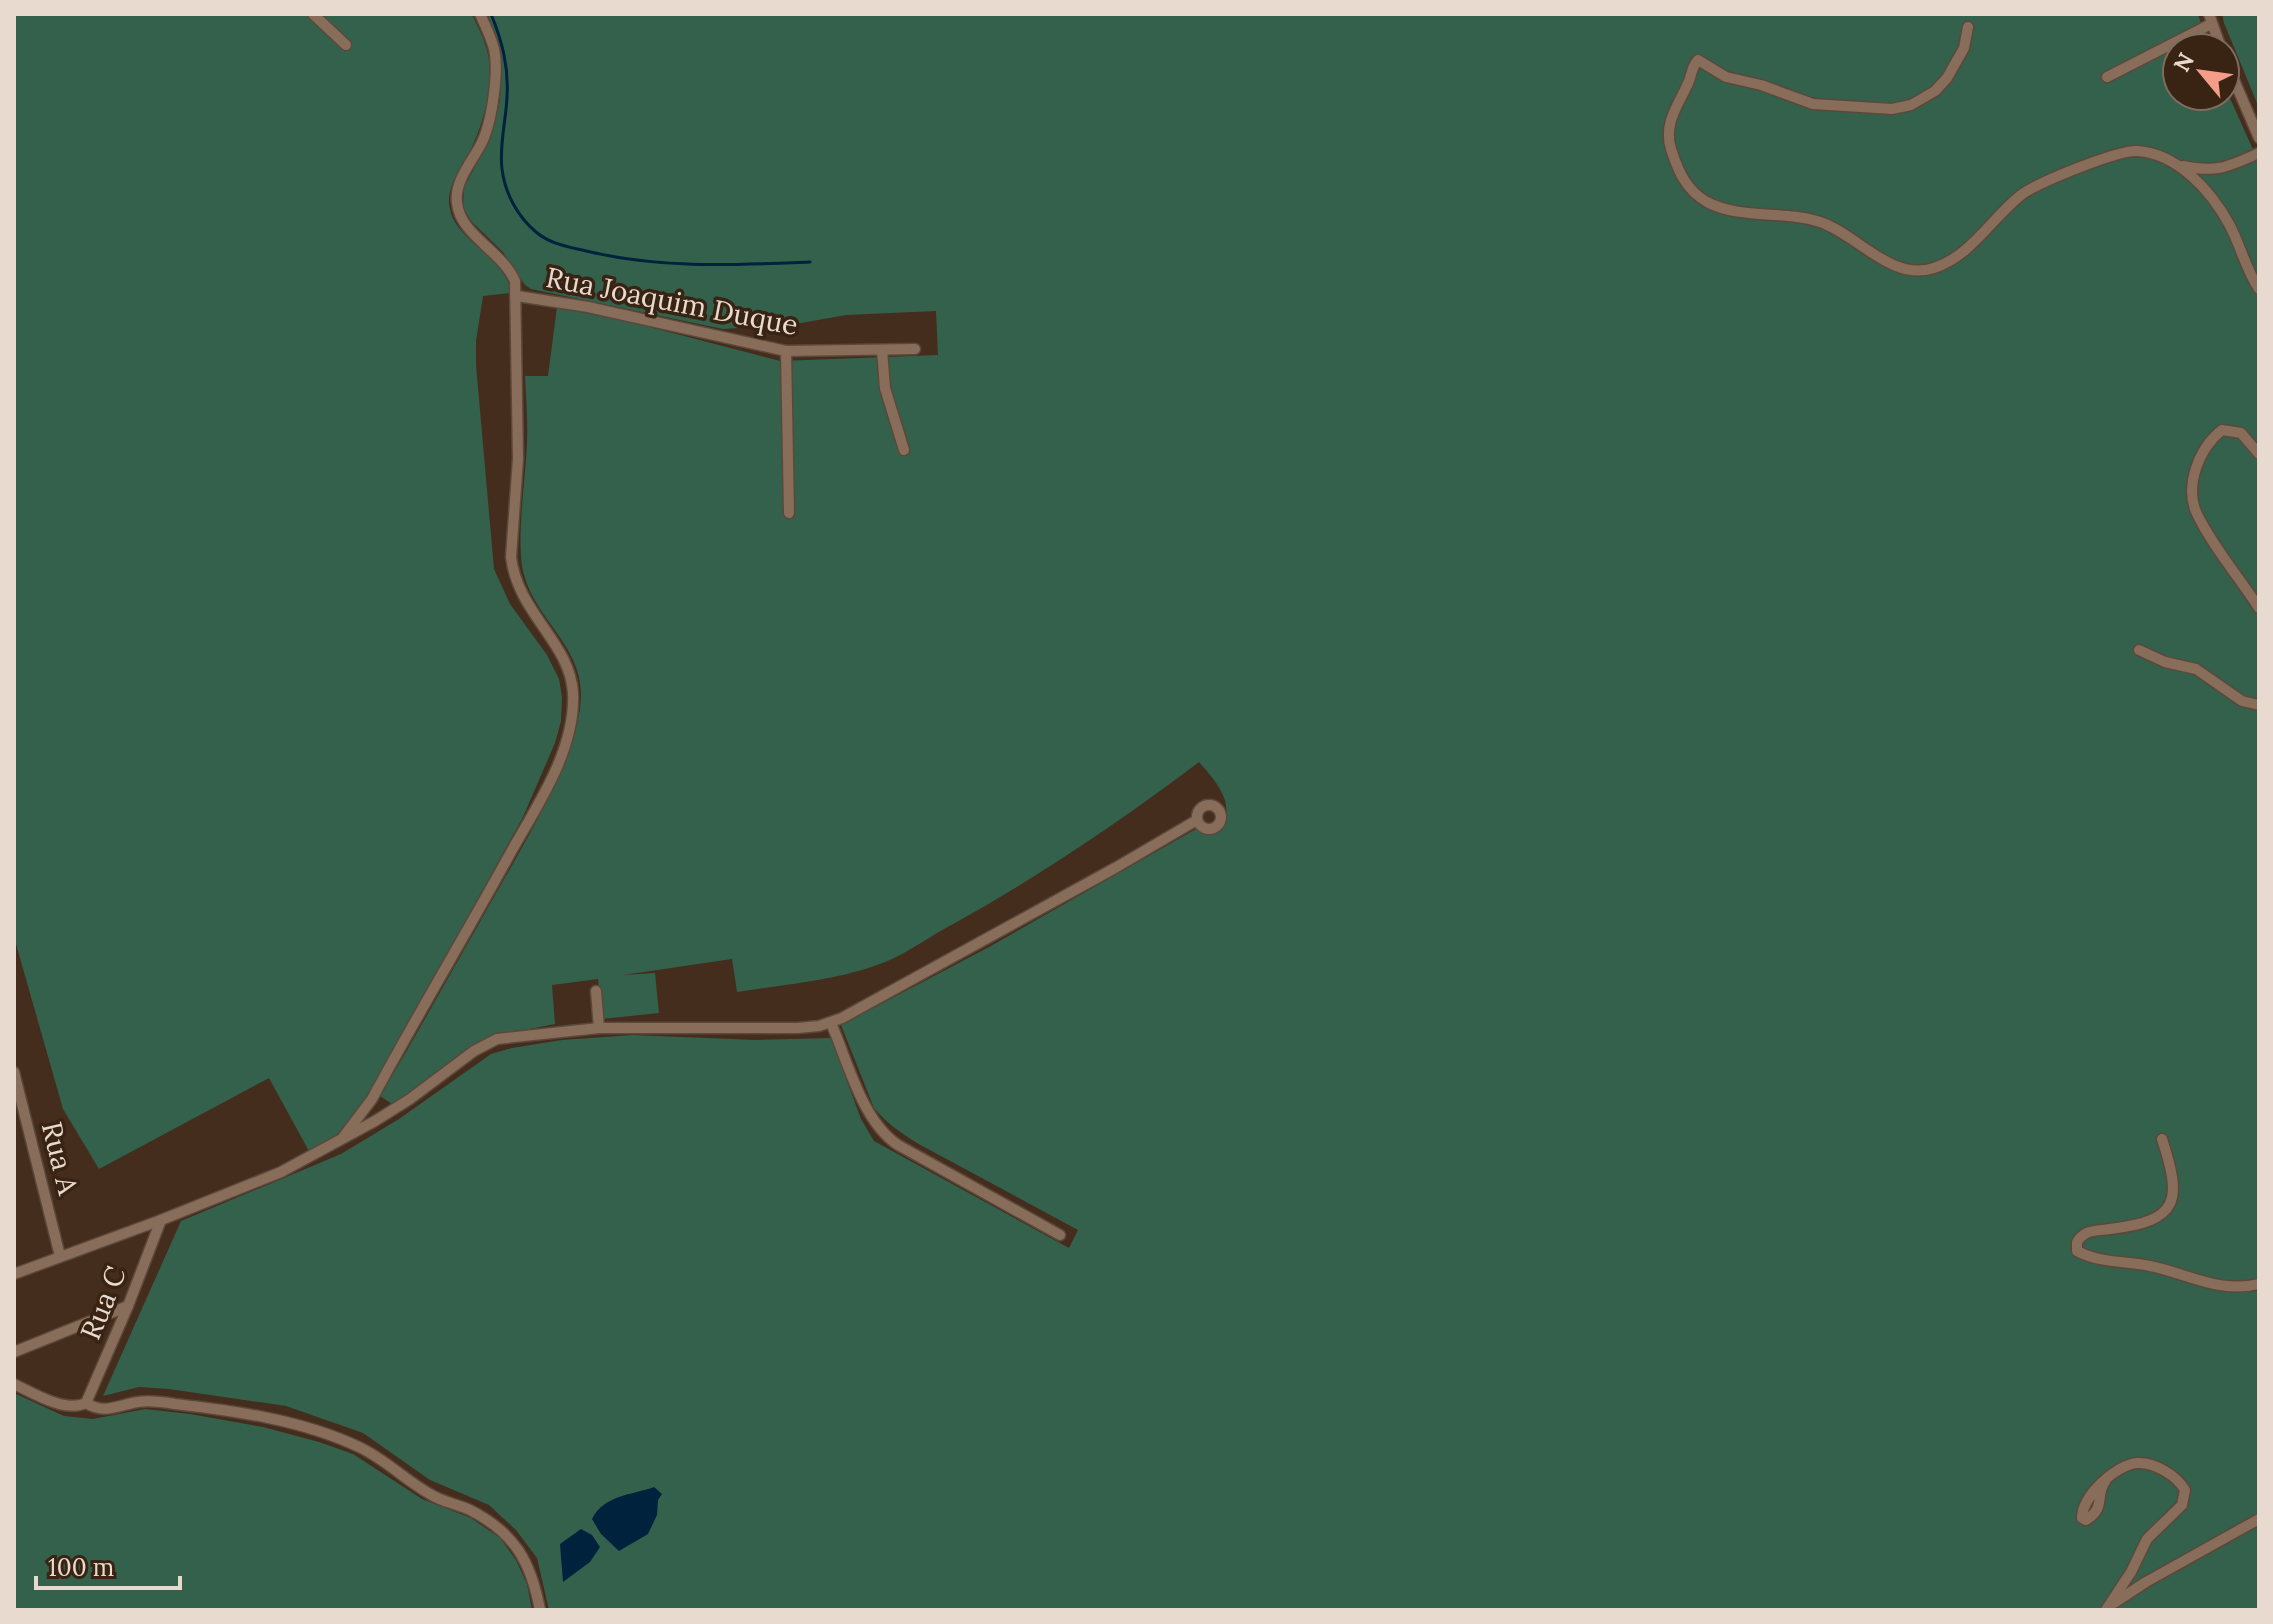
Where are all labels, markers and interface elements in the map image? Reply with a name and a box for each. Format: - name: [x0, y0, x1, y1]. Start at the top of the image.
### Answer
- north arrow: [2161, 32, 2241, 112]
- text: N: [2167, 48, 2200, 77]
- street label: Rua Joaquim Duque: [543, 259, 801, 343]
- street label: Rua A: [34, 1118, 86, 1199]
- street label: Rua C: [72, 1261, 134, 1345]
- scale bar: [36, 1540, 180, 1590]
- text: 100 m: [48, 1552, 114, 1583]

